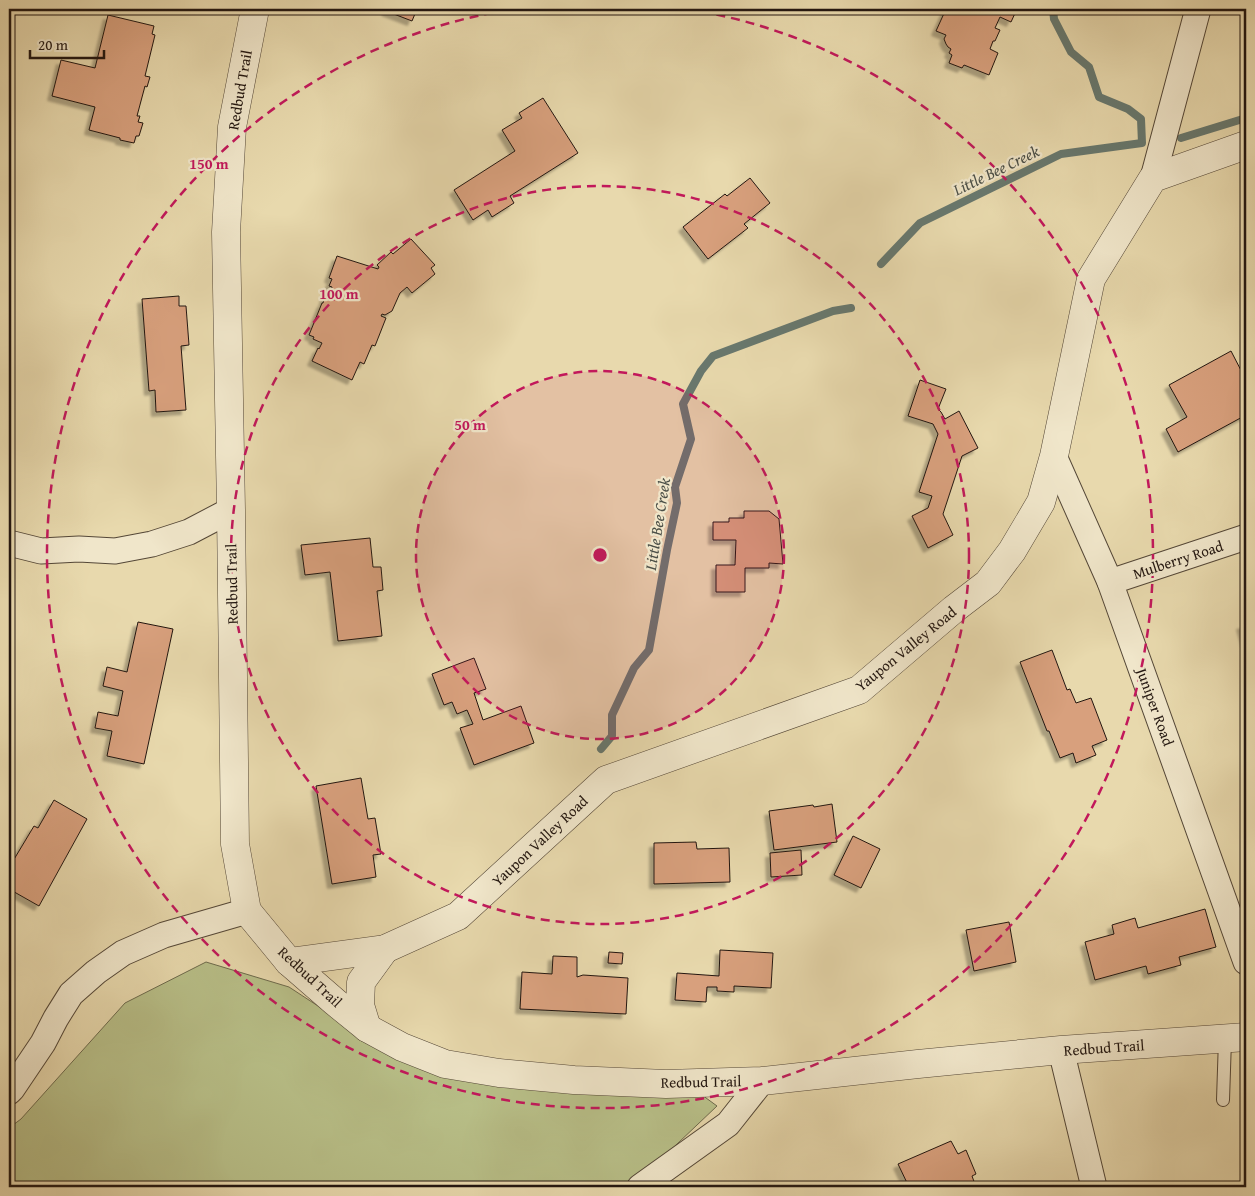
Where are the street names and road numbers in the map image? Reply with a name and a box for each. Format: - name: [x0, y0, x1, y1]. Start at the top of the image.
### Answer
- street label: Redbud Trail: [222, 48, 257, 132]
- street label: Mulberry Road: [1130, 535, 1226, 584]
- street label: Redbud Trail: [220, 543, 243, 625]
- street label: Yaupon Valley Road: [851, 601, 961, 696]
- street label: Juniper Road: [1131, 663, 1179, 749]
- street label: Yaupon Valley Road: [487, 791, 592, 891]
- street label: Redbud Trail: [274, 941, 347, 1012]
- street label: Redbud Trail: [1063, 1034, 1145, 1061]
- street label: Redbud Trail: [660, 1070, 742, 1093]

